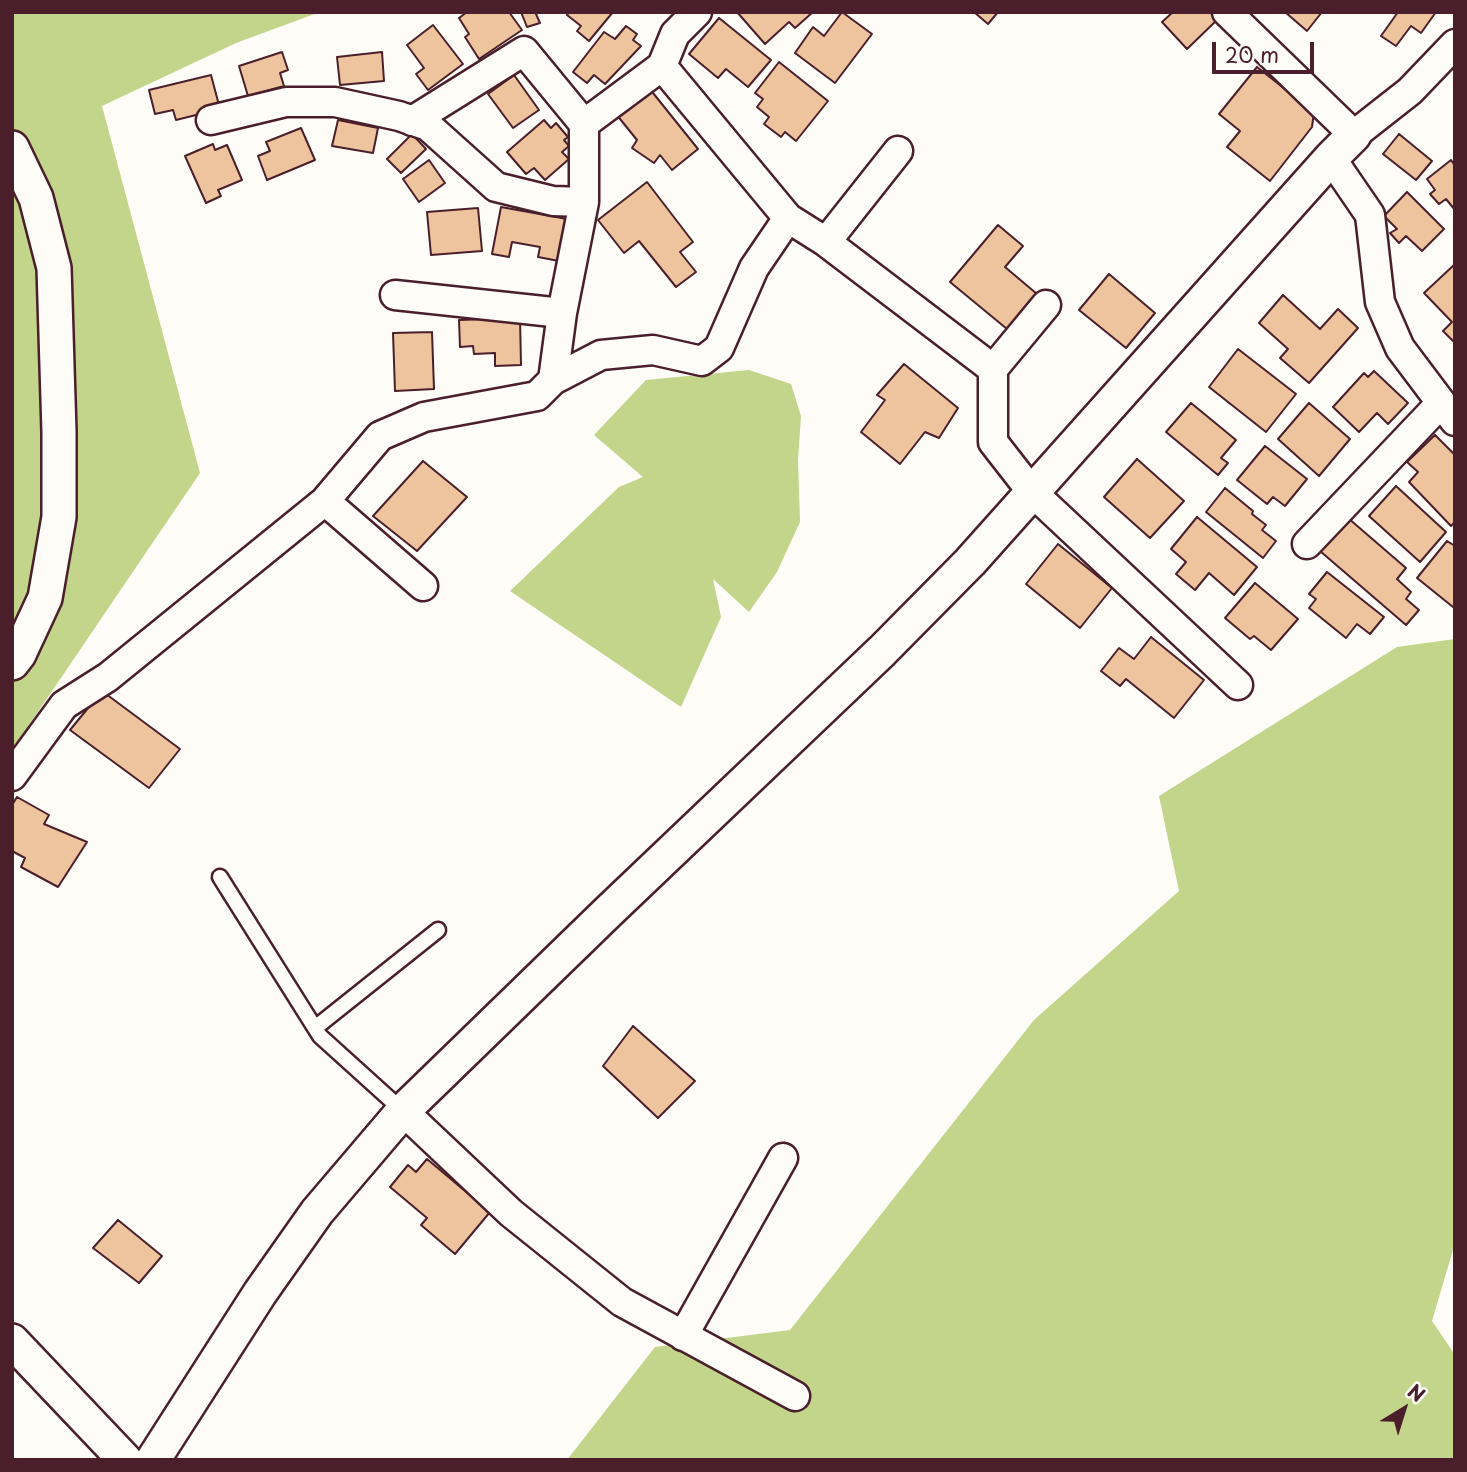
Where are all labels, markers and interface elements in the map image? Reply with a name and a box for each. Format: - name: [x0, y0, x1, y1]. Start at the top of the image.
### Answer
- scale bar: [1215, 28, 1316, 72]
- text: 20 m: [1225, 38, 1279, 70]
- north arrow: [1369, 1374, 1439, 1444]
- text: N: [1402, 1377, 1431, 1408]

